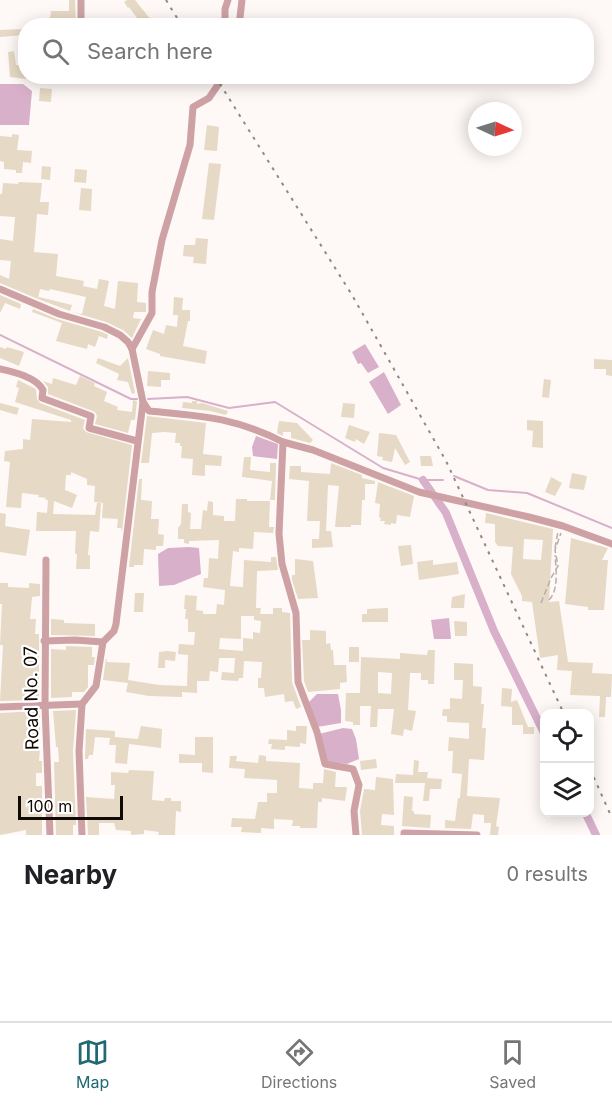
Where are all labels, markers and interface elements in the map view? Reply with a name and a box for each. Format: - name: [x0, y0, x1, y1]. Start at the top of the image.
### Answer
- search box: [18, 18, 594, 84]
- icon: search: [39, 35, 72, 68]
- text: Search here: [87, 38, 213, 64]
- north arrow: [468, 102, 522, 156]
- street label: Road No. 07: [20, 646, 42, 750]
- map controls: [540, 709, 594, 817]
- button: locate: [540, 709, 594, 763]
- button: layers: [540, 763, 594, 817]
- scale bar: [18, 793, 123, 820]
- text: 100 m: [27, 796, 72, 816]
- text: Nearby: [24, 859, 117, 890]
- text: 0 results: [506, 862, 588, 886]
- tab: Map: [76, 1036, 109, 1092]
- tab: Directions: [261, 1036, 337, 1092]
- tab: Saved: [489, 1036, 536, 1092]

